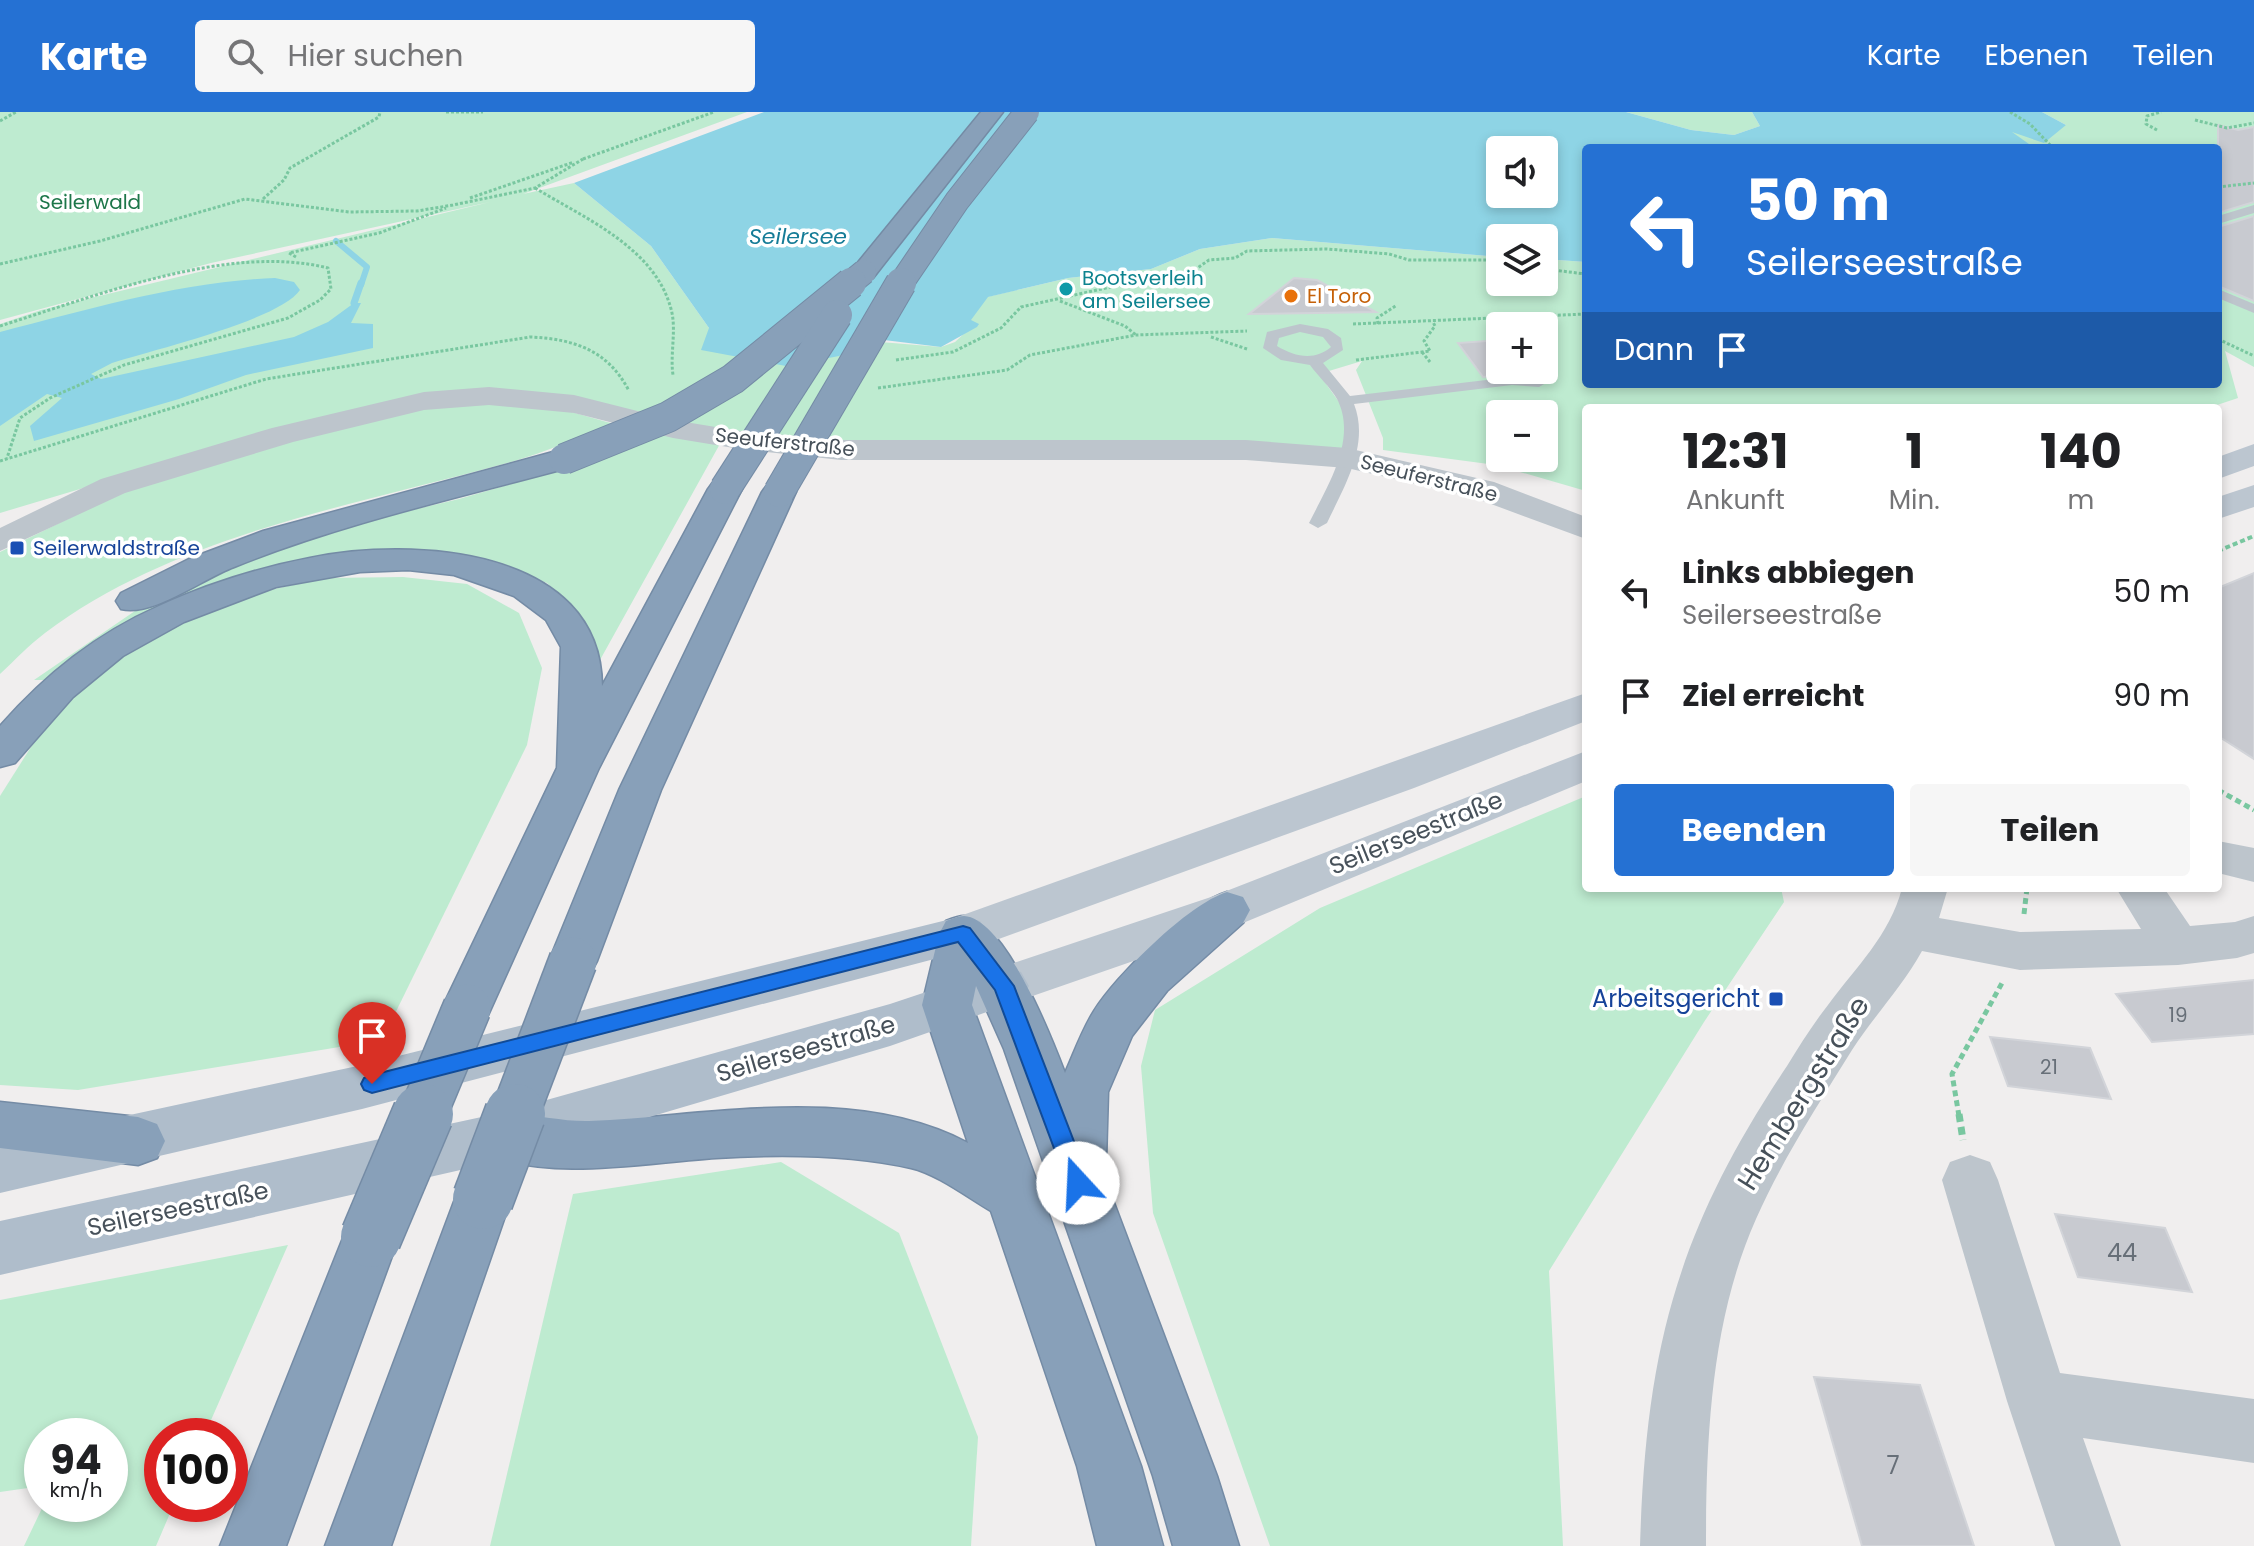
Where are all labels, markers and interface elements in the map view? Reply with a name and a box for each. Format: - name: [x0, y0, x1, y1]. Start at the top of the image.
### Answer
- search box: [195, 20, 755, 92]
- text: Karte: [40, 30, 147, 83]
- icon: search: [223, 34, 267, 78]
- text: Hier suchen: [287, 34, 463, 77]
- text: Karte: [1867, 36, 1941, 75]
- text: Ebenen: [1985, 36, 2088, 75]
- text: Teilen: [2132, 36, 2214, 75]
- map controls: [1486, 136, 1558, 472]
- button: sound: [1486, 136, 1558, 208]
- text: 50 m: [1746, 161, 1890, 240]
- icon: left: [1614, 176, 1718, 280]
- park label: Seilerwald: [39, 188, 141, 216]
- water label: Seilersee: [749, 221, 847, 252]
- button: layers: [1486, 224, 1558, 296]
- text: Seilerseestraße: [1746, 237, 2023, 288]
- place label: Bootsverleih am Seilersee: [1082, 264, 1211, 315]
- marker: Bootsverleih am Seilersee: [1057, 280, 1075, 298]
- place label: El Toro: [1307, 282, 1371, 310]
- marker: El Toro: [1282, 287, 1300, 305]
- button: +: [1486, 312, 1558, 384]
- text: Dann: [1614, 328, 1694, 371]
- icon: arrive: [1710, 328, 1754, 372]
- button: −: [1486, 400, 1558, 472]
- text: 12:31: [1682, 418, 1788, 485]
- text: 1: [1905, 418, 1923, 485]
- text: 140: [2040, 418, 2122, 485]
- street label: Seeuferstraße: [714, 421, 856, 463]
- street label: Seeuferstraße: [1357, 447, 1501, 509]
- text: Ankunft: [1686, 482, 1785, 518]
- text: Min.: [1889, 482, 1940, 518]
- text: m: [2067, 482, 2094, 518]
- place label: Seilerwaldstraße: [33, 534, 200, 562]
- marker: Seilerwaldstraße: [8, 539, 26, 557]
- text: Links abbiegen: [1682, 551, 1915, 594]
- icon: left: [1614, 570, 1658, 614]
- text: 50 m: [2113, 570, 2190, 613]
- text: Seilerseestraße: [1682, 597, 1882, 633]
- icon: arrive: [1614, 674, 1658, 718]
- text: Ziel erreicht: [1682, 674, 1864, 717]
- text: 90 m: [2113, 674, 2190, 717]
- street label: Seilerseestraße: [1324, 783, 1508, 882]
- button: Beenden: [1614, 784, 1894, 876]
- button: Teilen: [1910, 784, 2190, 876]
- place label: Arbeitsgericht: [1592, 982, 1760, 1015]
- street label: Hembergstraße: [1728, 989, 1879, 1198]
- marker: Arbeitsgericht: [1767, 990, 1785, 1008]
- house number: 19: [2169, 1001, 2188, 1029]
- pin: [338, 1002, 406, 1084]
- street label: Seilerseestraße: [713, 1007, 899, 1090]
- icon: arrive: [350, 1014, 394, 1058]
- house number: 21: [2040, 1053, 2058, 1081]
- position arrow: [1036, 1141, 1120, 1225]
- street label: Seilerseestraße: [84, 1173, 272, 1244]
- house number: 44: [2107, 1236, 2137, 1269]
- speed limit sign: 100: [144, 1418, 248, 1522]
- text: 94: [50, 1432, 102, 1488]
- house number: 7: [1886, 1449, 1900, 1482]
- text: km/h: [49, 1476, 103, 1504]

